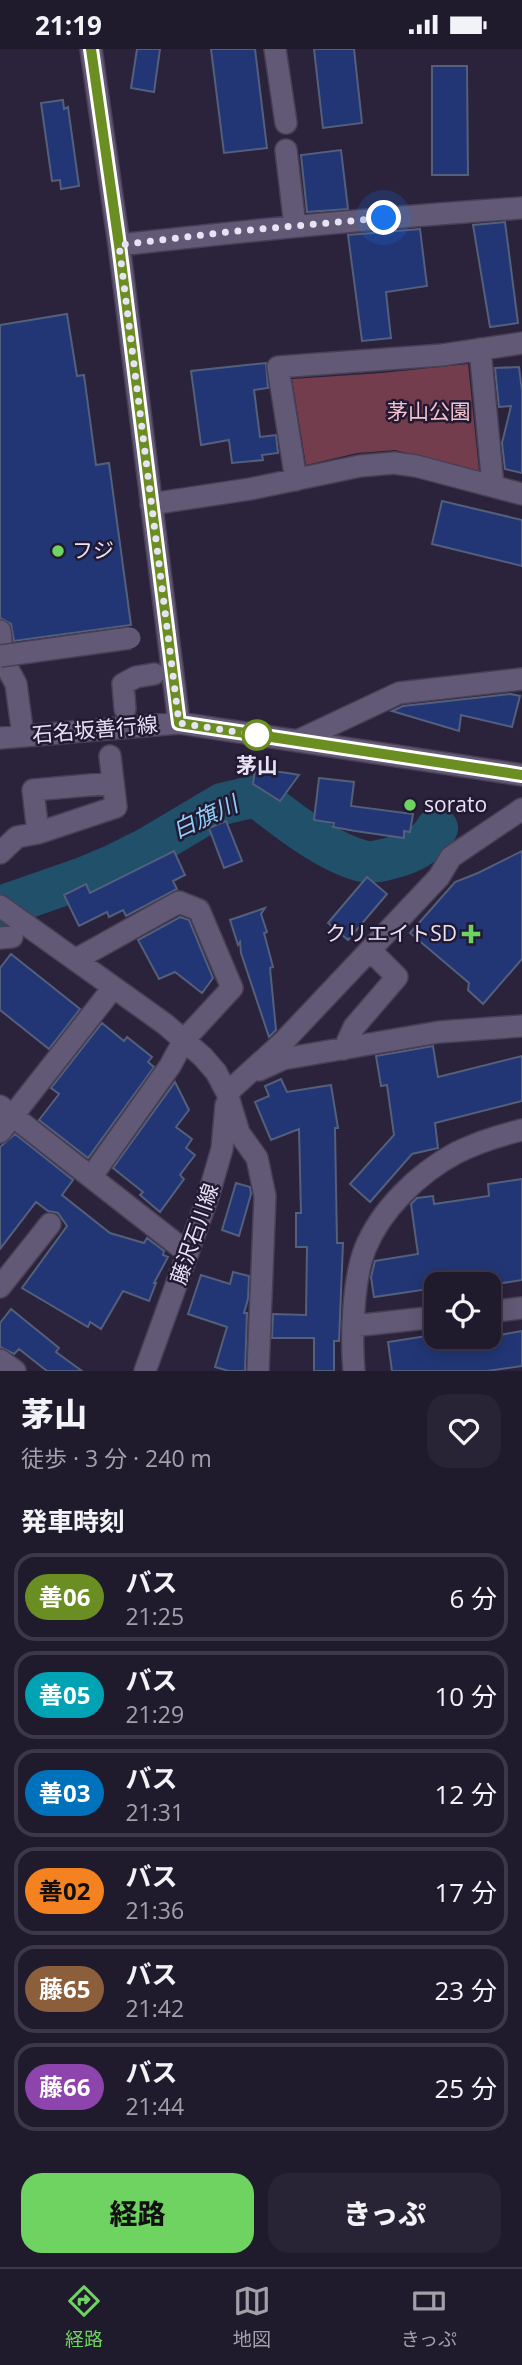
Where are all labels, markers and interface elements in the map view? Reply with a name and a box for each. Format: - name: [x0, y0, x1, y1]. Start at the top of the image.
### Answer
- text: 21:19: [35, 7, 102, 43]
- your location: [366, 200, 401, 235]
- park label: 茅山公園: [387, 397, 471, 425]
- place label: フジ: [72, 536, 114, 564]
- marker: フジ: [50, 543, 66, 559]
- street label: 石名坂善行線: [31, 710, 159, 748]
- marker: 茅山: [242, 720, 272, 750]
- place label: 茅山: [236, 751, 278, 779]
- water label: 白旗川: [167, 786, 245, 845]
- place label: sorato: [424, 790, 487, 818]
- marker: sorato: [402, 797, 418, 813]
- place label: クリエイトSD: [325, 919, 457, 947]
- marker: クリエイトSD: [463, 926, 479, 942]
- street label: 藤沢石川線: [164, 1179, 224, 1288]
- map controls: [424, 1272, 501, 1349]
- button: locate: [424, 1272, 501, 1349]
- text: 茅山: [21, 1391, 87, 1436]
- button: heart: [427, 1394, 501, 1468]
- text: 徒歩 · 3 分 · 240 m: [21, 1442, 212, 1474]
- text: 発車時刻: [21, 1503, 125, 1539]
- text: バス: [125, 1564, 177, 1600]
- text: 善06: [39, 1580, 90, 1613]
- text: 6 分: [449, 1580, 497, 1616]
- text: 21:25: [125, 1600, 184, 1632]
- text: バス: [125, 1662, 177, 1698]
- text: 善05: [39, 1678, 90, 1711]
- text: 10 分: [435, 1678, 497, 1714]
- text: 21:29: [125, 1698, 184, 1730]
- text: バス: [125, 1760, 177, 1796]
- text: 善03: [39, 1776, 90, 1809]
- text: 12 分: [435, 1776, 497, 1812]
- text: 21:31: [125, 1796, 184, 1828]
- text: バス: [125, 1858, 177, 1894]
- text: 善02: [39, 1874, 90, 1907]
- text: 17 分: [435, 1874, 497, 1910]
- text: 21:36: [125, 1894, 184, 1926]
- text: バス: [125, 1956, 177, 1992]
- text: 藤65: [39, 1972, 90, 2005]
- text: 23 分: [435, 1972, 497, 2008]
- text: 21:42: [125, 1992, 184, 2024]
- text: バス: [125, 2054, 177, 2090]
- text: 藤66: [39, 2070, 90, 2103]
- text: 25 分: [435, 2070, 497, 2106]
- text: 21:44: [125, 2090, 184, 2122]
- button: 経路: [21, 2173, 254, 2253]
- button: きっぷ: [268, 2173, 501, 2253]
- tab: 経路: [65, 2282, 103, 2352]
- tab: 地図: [233, 2282, 271, 2352]
- tab: きっぷ: [401, 2282, 457, 2352]

